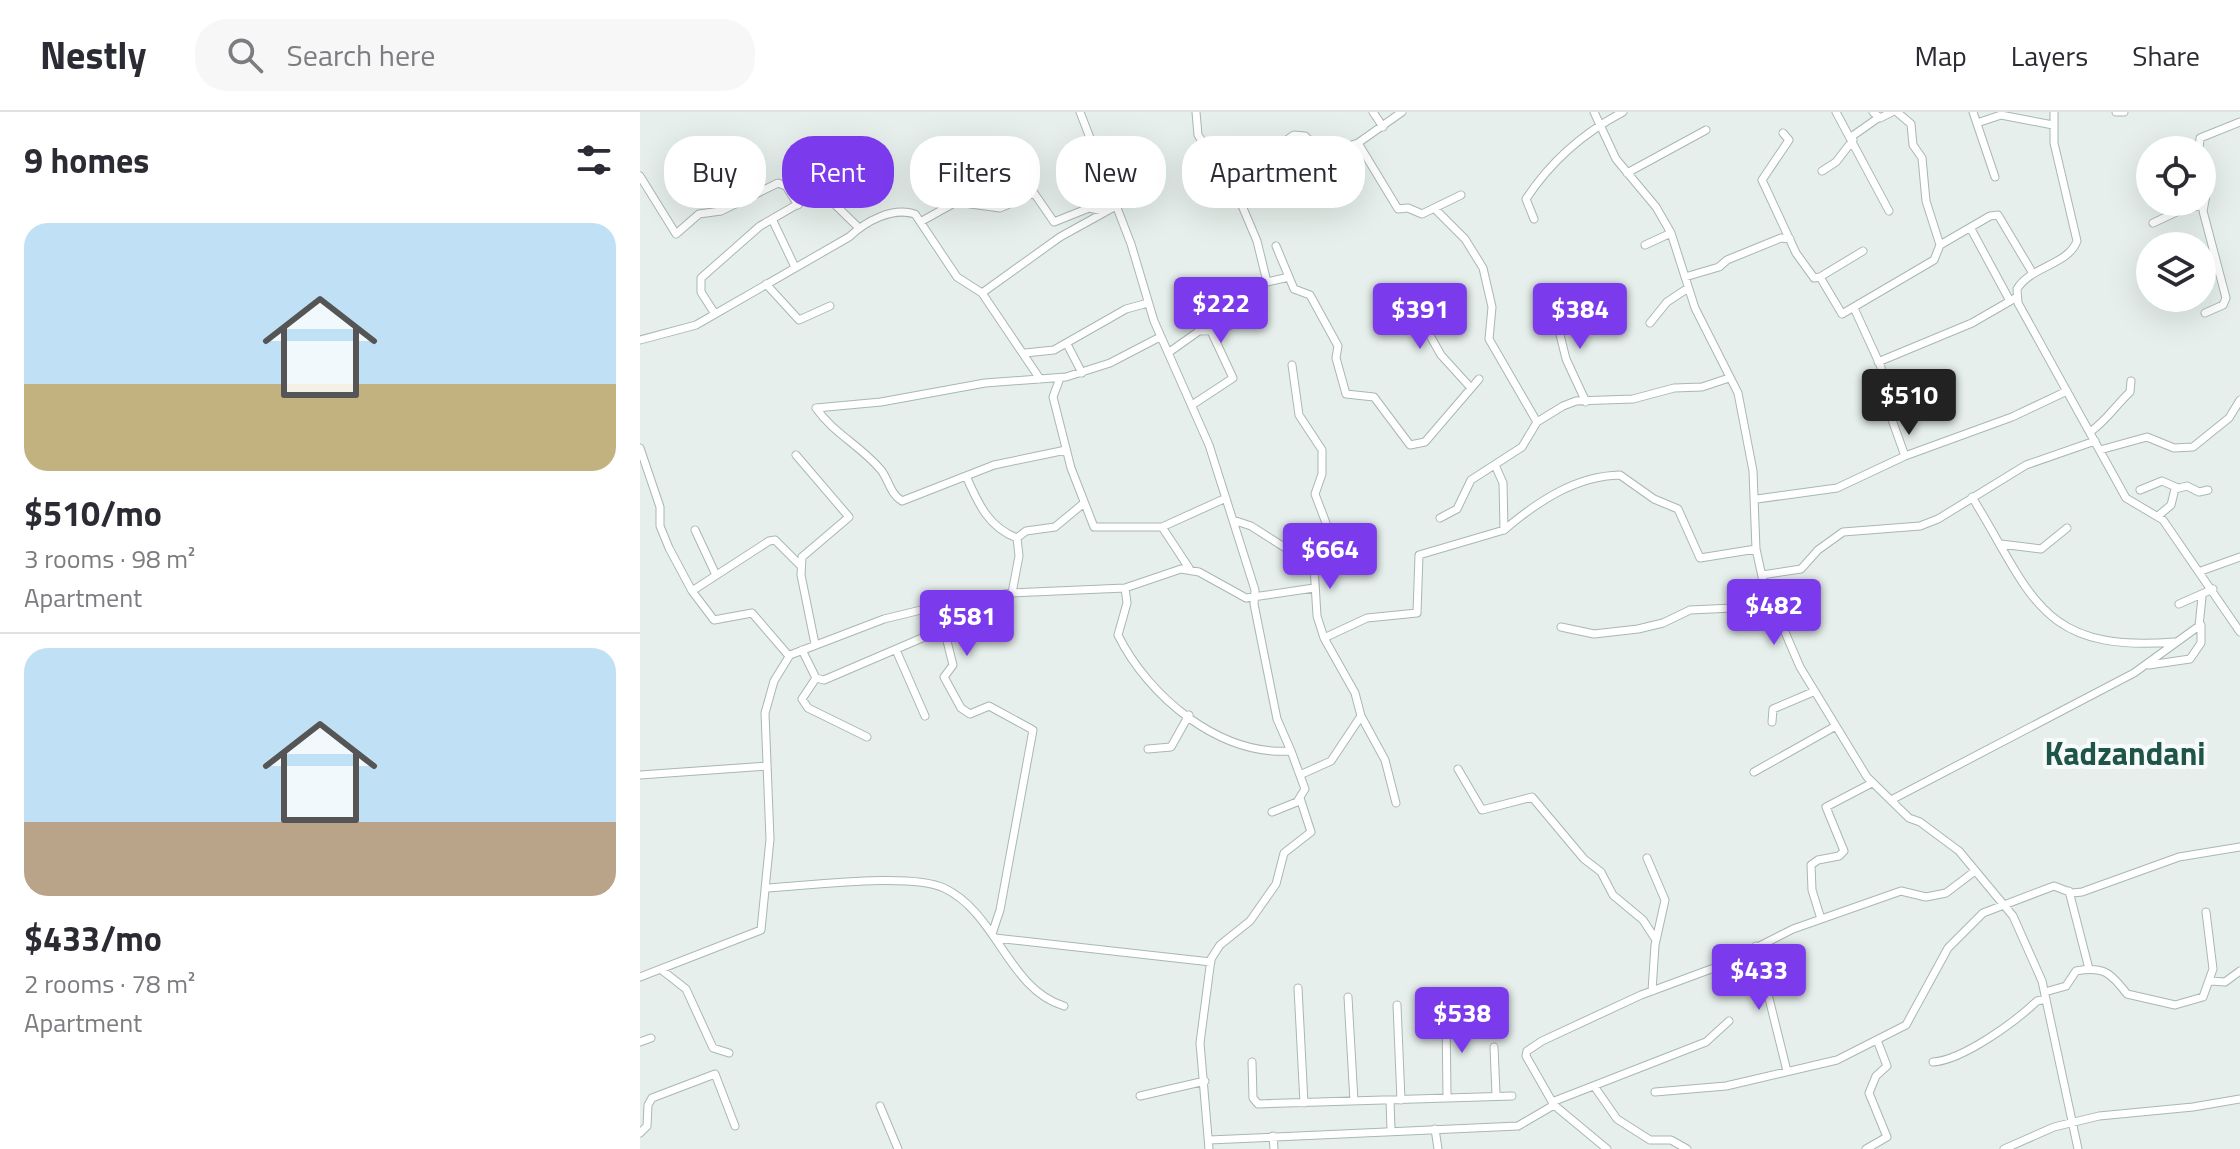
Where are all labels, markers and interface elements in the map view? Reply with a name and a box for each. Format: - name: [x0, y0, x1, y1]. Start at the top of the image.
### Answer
- search box: [195, 19, 755, 91]
- text: Nestly: [40, 26, 147, 84]
- text: Search here: [287, 32, 435, 78]
- icon: search: [223, 33, 267, 77]
- text: Map: [1914, 34, 1967, 77]
- text: Layers: [2011, 34, 2088, 77]
- text: Share: [2132, 34, 2200, 77]
- text: 9 homes: [24, 134, 149, 186]
- chip: Buy: [664, 136, 766, 208]
- chip: Rent: [782, 136, 894, 208]
- chip: Filters: [910, 136, 1040, 208]
- chip: New: [1056, 136, 1166, 208]
- chip: Apartment: [1182, 136, 1365, 208]
- map controls: [2136, 136, 2216, 312]
- button: locate: [2136, 136, 2216, 216]
- icon: filters: [572, 138, 616, 182]
- button: layers: [2136, 232, 2216, 312]
- icon: home: [248, 275, 392, 419]
- pin: $222: [1174, 277, 1268, 345]
- text: $222: [1192, 283, 1250, 322]
- pin: $391: [1373, 283, 1467, 351]
- pin: $384: [1533, 283, 1627, 351]
- text: $391: [1391, 289, 1449, 328]
- text: $384: [1551, 289, 1609, 328]
- pin: $510: [1862, 369, 1956, 437]
- text: $510: [1880, 375, 1938, 414]
- text: $510/mo: [24, 487, 162, 539]
- pin: $664: [1283, 523, 1377, 591]
- text: $664: [1301, 529, 1359, 568]
- text: 3 rooms · 98 m²: [24, 539, 195, 578]
- text: Apartment: [24, 578, 142, 617]
- pin: $482: [1727, 579, 1821, 647]
- text: $482: [1745, 585, 1803, 624]
- pin: $581: [920, 590, 1014, 658]
- text: $581: [938, 596, 996, 635]
- icon: home: [248, 700, 392, 844]
- district label: Kadzandani: [2044, 729, 2206, 777]
- text: $433/mo: [24, 912, 162, 964]
- pin: $433: [1712, 944, 1806, 1012]
- text: $433: [1730, 950, 1788, 989]
- text: 2 rooms · 78 m²: [24, 964, 195, 1003]
- pin: $538: [1415, 987, 1509, 1055]
- text: $538: [1433, 993, 1491, 1032]
- text: Apartment: [24, 1003, 142, 1042]

